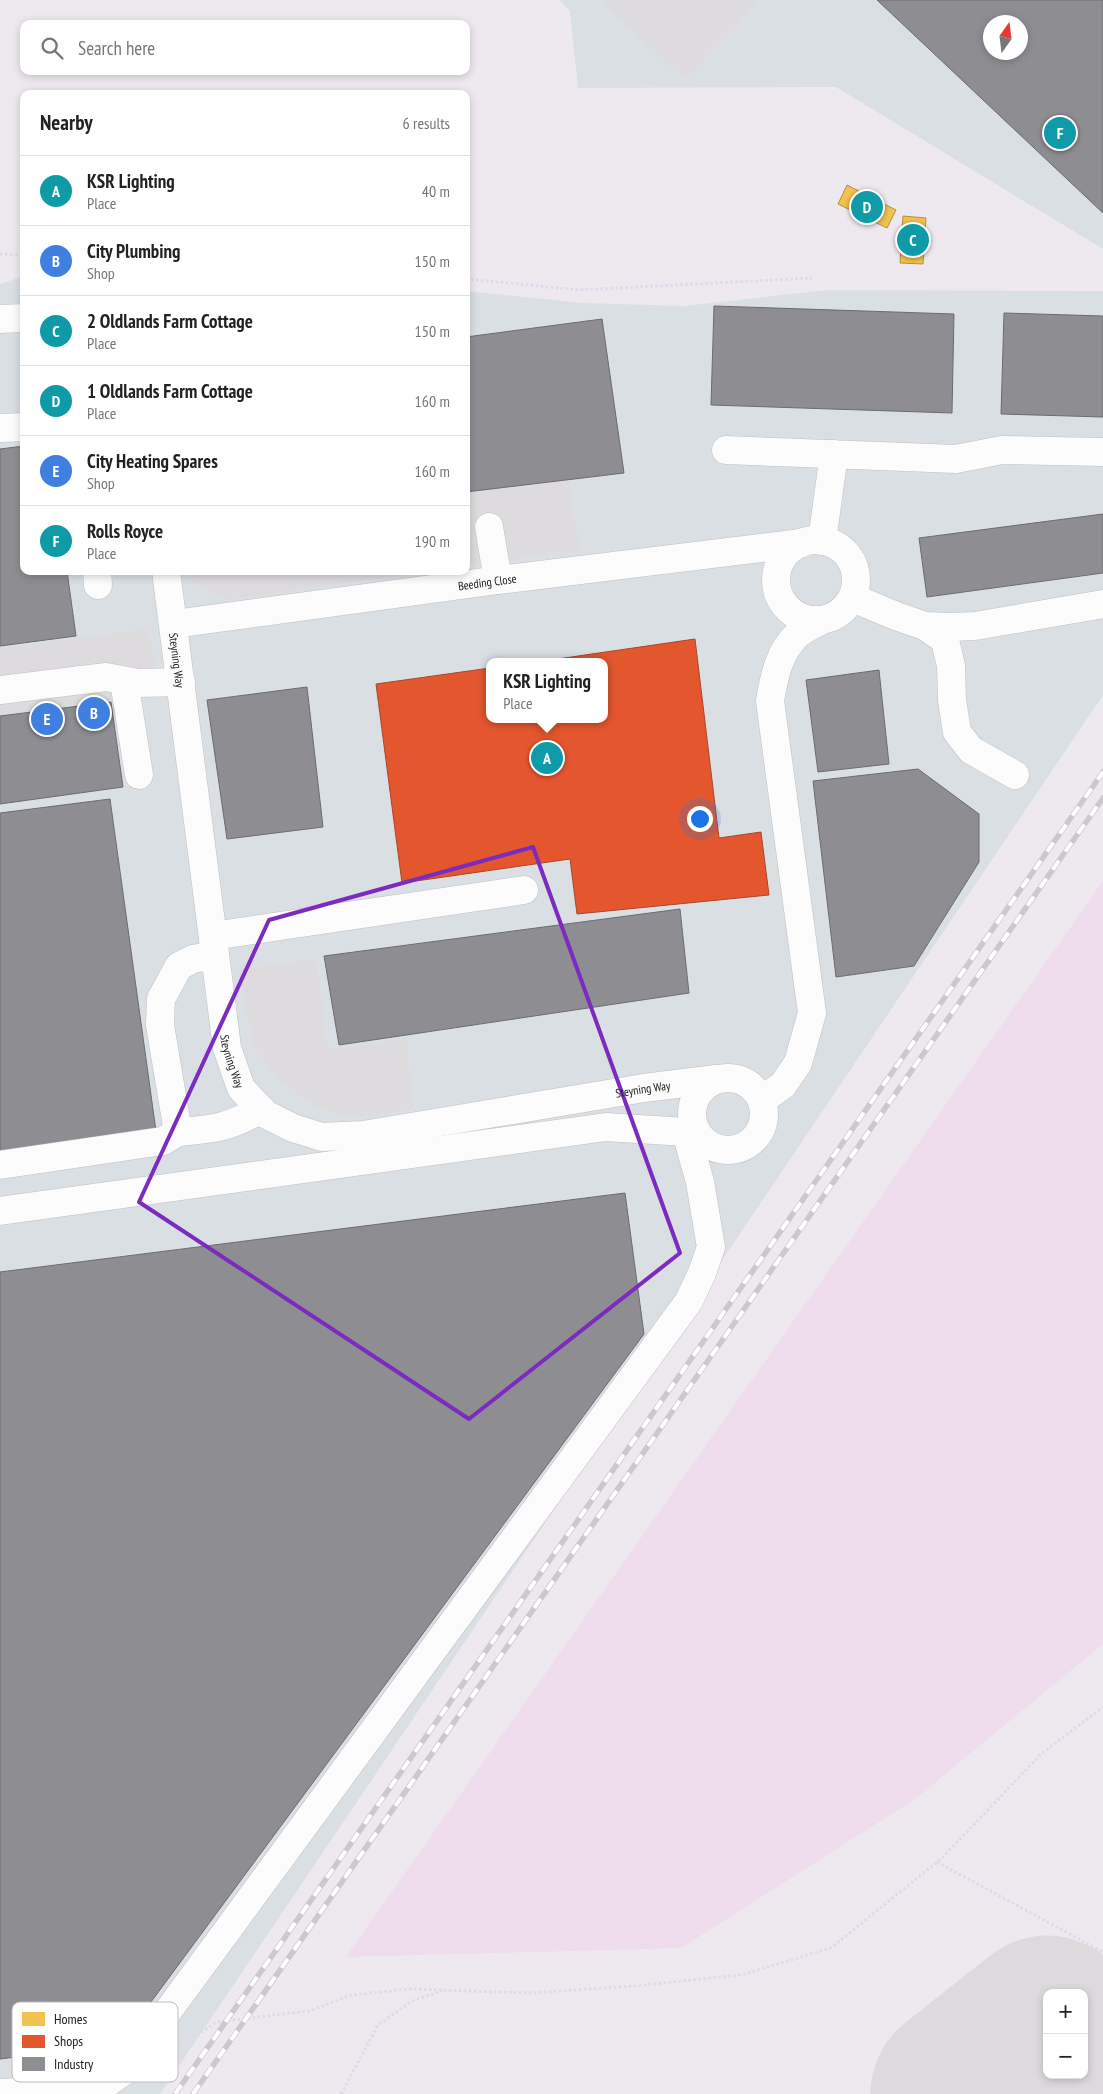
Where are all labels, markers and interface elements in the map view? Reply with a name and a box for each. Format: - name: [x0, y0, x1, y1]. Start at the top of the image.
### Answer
- north arrow: [983, 15, 1028, 60]
- search box: [20, 20, 470, 75]
- icon: search: [38, 34, 66, 62]
- text: Search here: [78, 36, 155, 60]
- text: Nearby: [40, 109, 93, 136]
- text: 6 results: [403, 113, 450, 133]
- pin: F: [1044, 114, 1076, 152]
- text: KSR Lighting: [87, 169, 175, 193]
- text: A: [52, 181, 60, 201]
- text: 40 m: [422, 181, 450, 201]
- pin: D: [851, 188, 883, 226]
- text: Place: [87, 193, 116, 213]
- pin: C: [897, 221, 929, 259]
- text: City Plumbing: [87, 239, 180, 263]
- text: B: [52, 251, 60, 271]
- text: 150 m: [415, 251, 450, 271]
- text: Shop: [87, 263, 115, 283]
- text: 2 Oldlands Farm Cottage: [87, 309, 253, 333]
- text: C: [52, 321, 60, 341]
- text: 150 m: [415, 321, 450, 341]
- text: Place: [87, 333, 116, 353]
- text: 1 Oldlands Farm Cottage: [87, 379, 253, 403]
- text: D: [52, 391, 60, 411]
- text: 160 m: [415, 391, 450, 411]
- text: Place: [87, 403, 116, 423]
- text: City Heating Spares: [87, 449, 218, 473]
- text: E: [53, 461, 59, 481]
- text: 160 m: [415, 461, 450, 481]
- text: Shop: [87, 473, 115, 493]
- text: Rolls Royce: [87, 519, 163, 543]
- text: F: [53, 531, 59, 551]
- text: 190 m: [415, 531, 450, 551]
- text: Place: [87, 543, 116, 563]
- street label: Beeding Close: [457, 570, 517, 593]
- street label: Steyning Way: [166, 632, 188, 689]
- popup: [486, 658, 608, 723]
- text: KSR Lighting: [503, 669, 591, 693]
- text: Place: [503, 693, 533, 713]
- pin: B: [78, 694, 110, 732]
- pin: E: [31, 700, 63, 738]
- pin: A: [531, 739, 563, 777]
- your location: [687, 806, 713, 832]
- street label: Steyning Way: [218, 1034, 248, 1090]
- street label: Steyning Way: [614, 1077, 672, 1100]
- map controls: [1043, 1989, 1088, 2079]
- button: +: [1043, 1989, 1088, 2034]
- legend: [12, 2002, 178, 2082]
- text: Homes: [54, 2010, 87, 2028]
- text: Shops: [54, 2032, 83, 2050]
- button: −: [1043, 2034, 1088, 2079]
- text: Industry: [54, 2055, 94, 2073]

